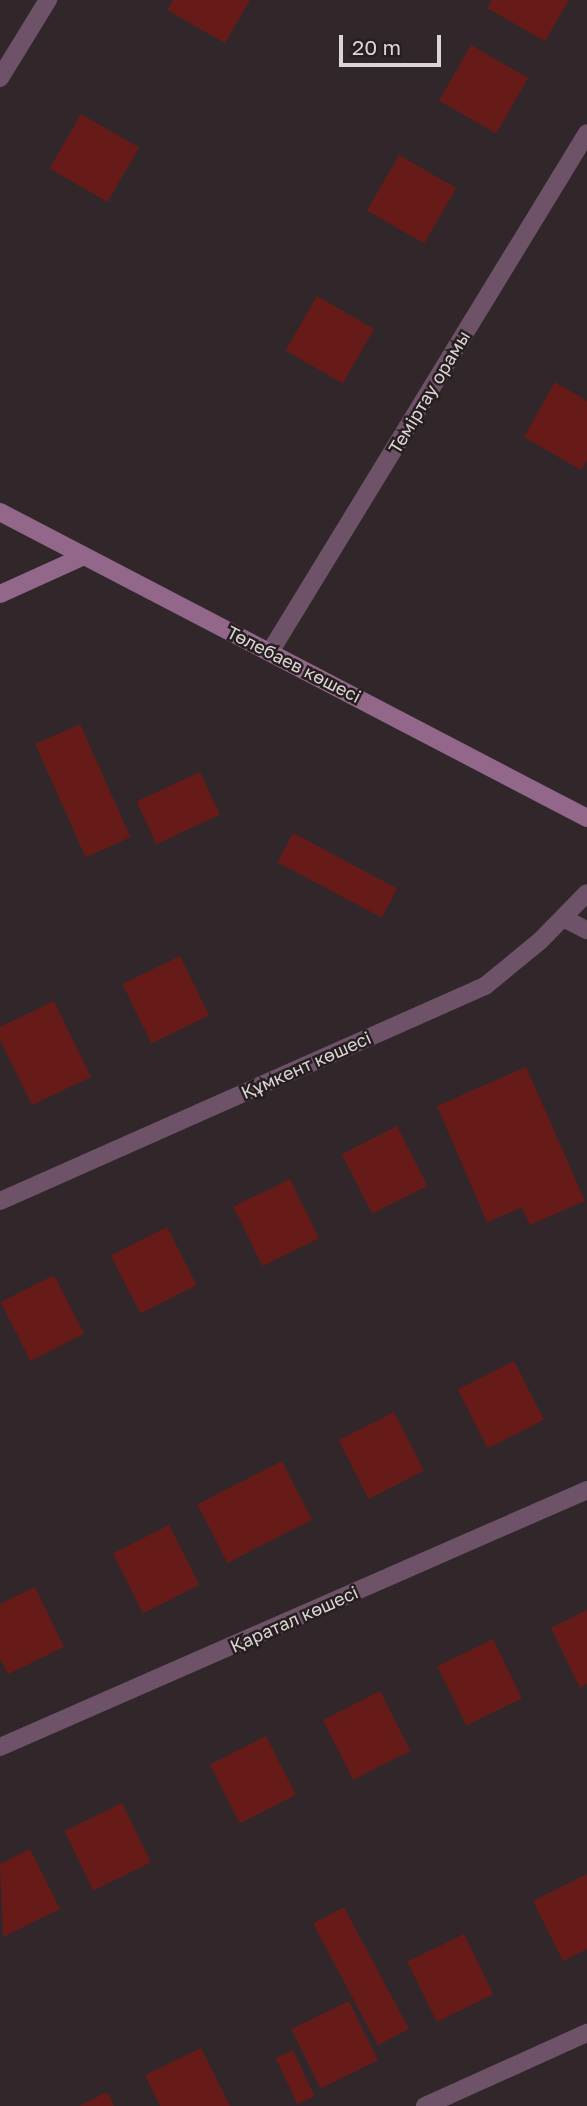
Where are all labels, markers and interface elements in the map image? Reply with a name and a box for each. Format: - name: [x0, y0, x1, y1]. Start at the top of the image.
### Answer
- scale bar: [342, 21, 444, 65]
- text: 20 m: [352, 34, 401, 60]
- street label: Теміртау орамы: [384, 327, 474, 457]
- street label: Төлебаев көшесі: [223, 621, 365, 707]
- street label: Құмкент көшесі: [238, 1027, 374, 1103]
- street label: Қаратал көшесі: [227, 1581, 361, 1657]

